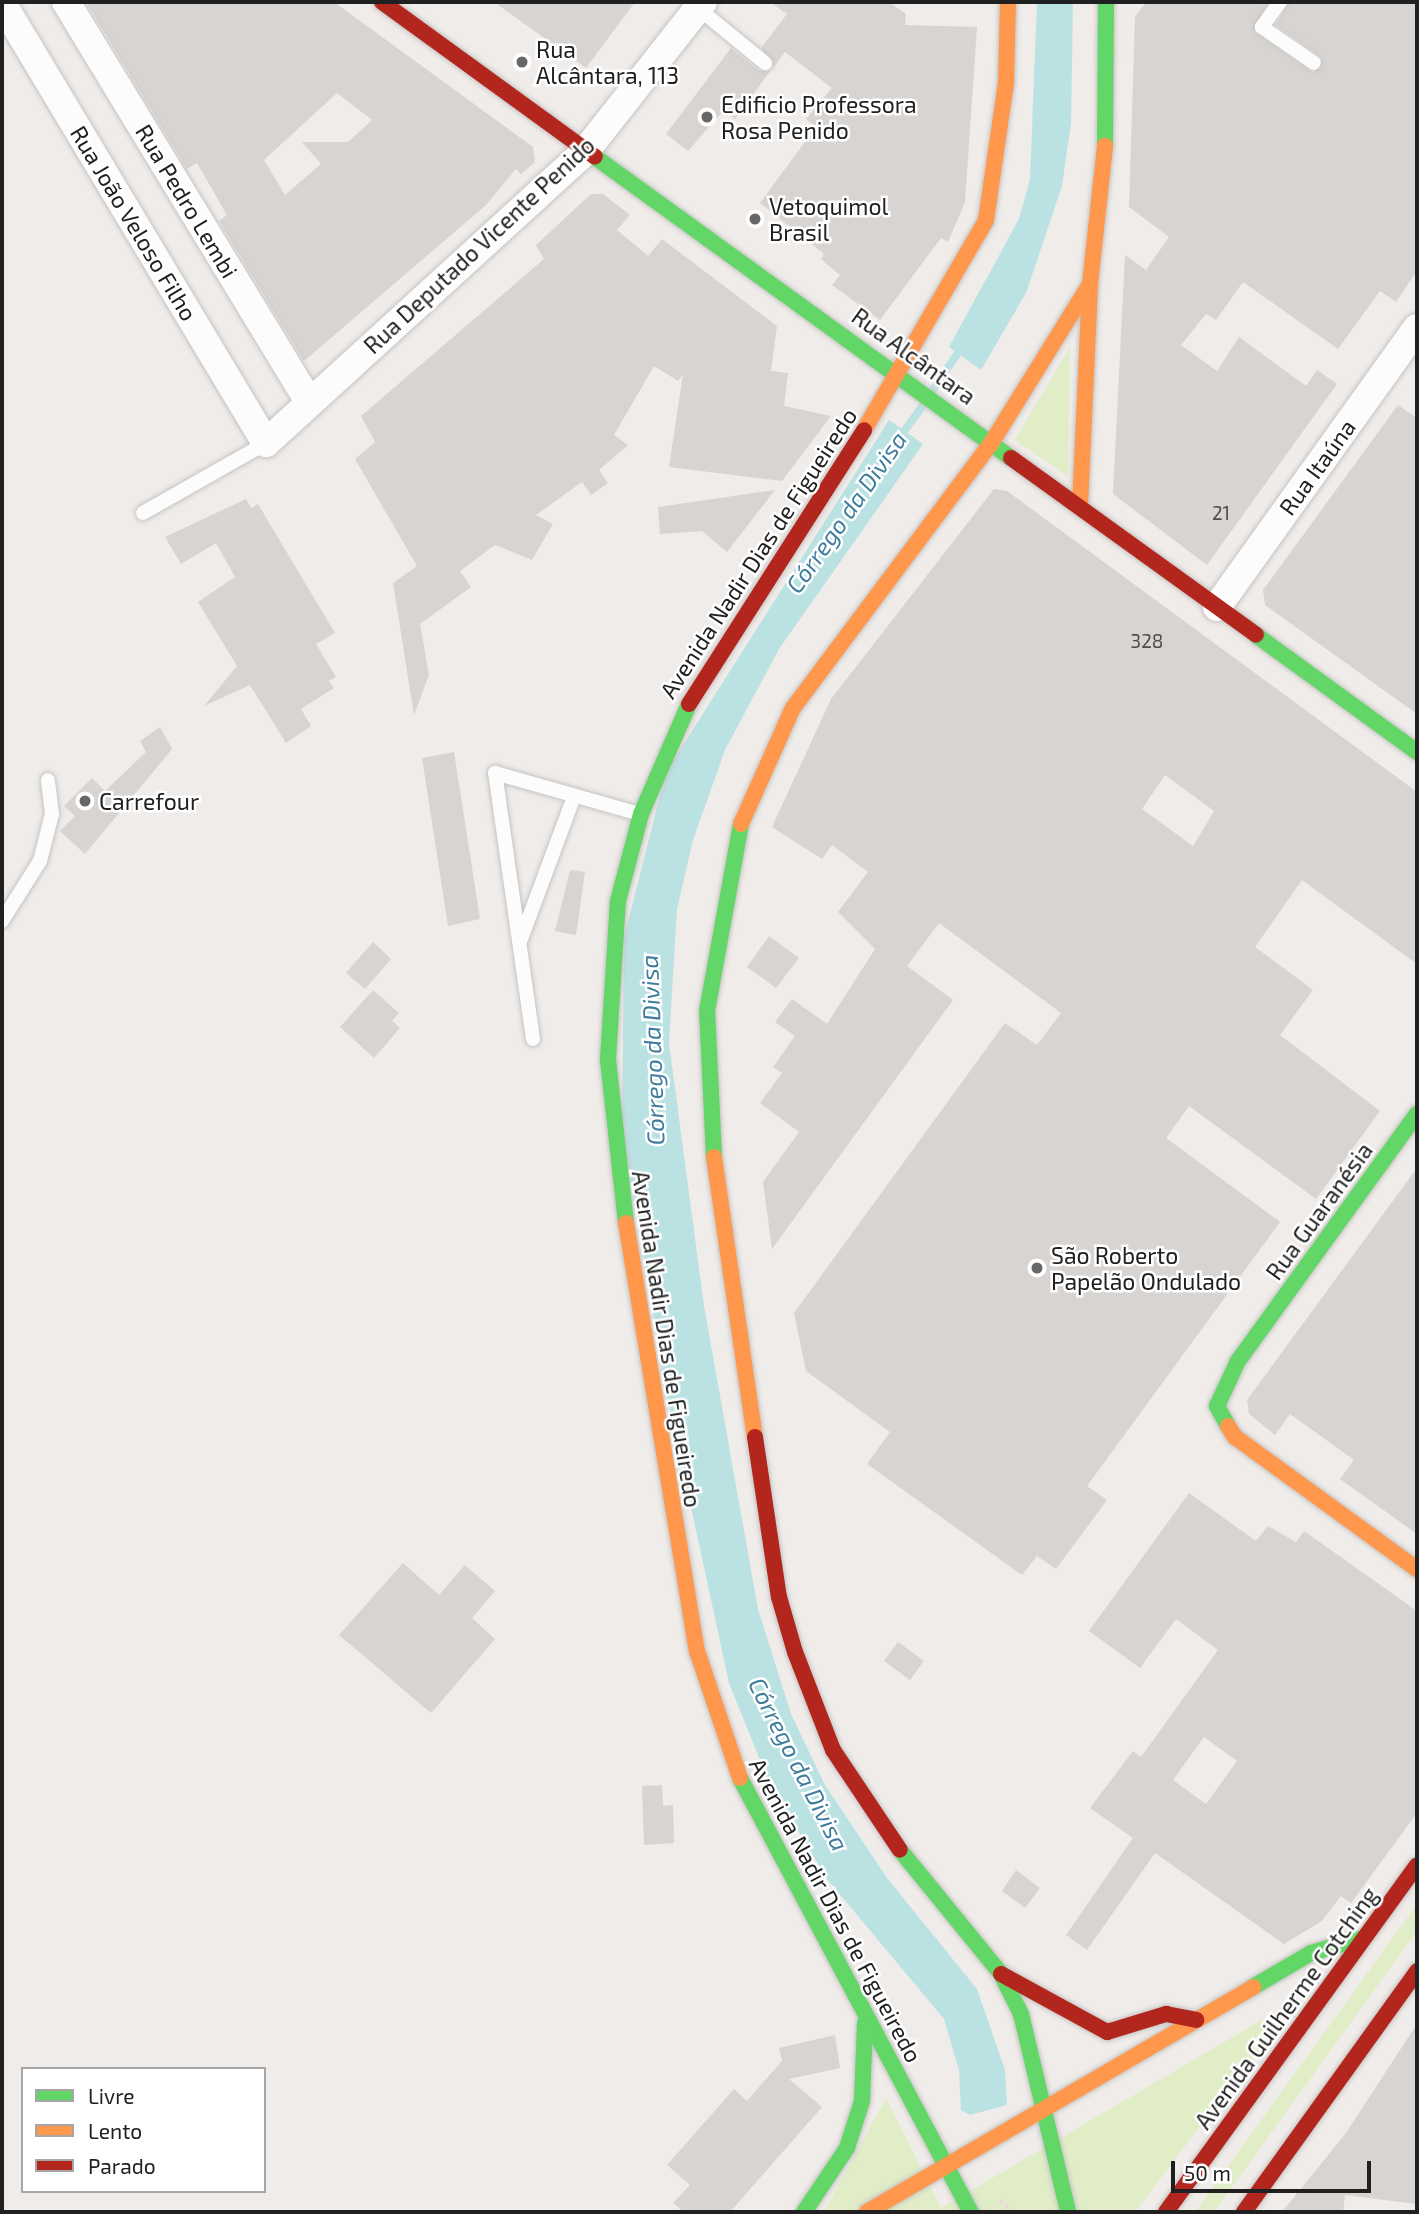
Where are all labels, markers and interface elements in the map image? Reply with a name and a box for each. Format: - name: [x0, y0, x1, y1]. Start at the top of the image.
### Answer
- place label: Rua Alcântara, 113: [536, 35, 679, 89]
- marker: Rua Alcântara, 113: [514, 54, 530, 70]
- place label: Edificio Professora Rosa Penido: [721, 90, 917, 144]
- marker: Edificio Professora Rosa Penido: [699, 109, 715, 125]
- street label: Rua Pedro Lembi: [130, 119, 244, 283]
- street label: Rua João Veloso Filho: [65, 120, 203, 326]
- street label: Rua Deputado Vicente Penido: [358, 131, 600, 359]
- place label: Vetoquimol Brasil: [769, 192, 888, 246]
- marker: Vetoquimol Brasil: [747, 211, 763, 227]
- street label: Rua Alcântara: [847, 302, 981, 410]
- street label: Avenida Nadir Dias de Figueiredo: [654, 402, 862, 704]
- street label: Rua Itaúna: [1273, 414, 1361, 520]
- water label: Córrego da Divisa: [780, 426, 912, 598]
- house number: 21: [1212, 502, 1230, 524]
- house number: 328: [1131, 630, 1163, 652]
- place label: Carrefour: [99, 787, 199, 815]
- marker: Carrefour: [77, 793, 93, 809]
- water label: Córrego da Divisa: [634, 954, 670, 1146]
- street label: Rua Guaranésia: [1260, 1137, 1378, 1285]
- street label: Avenida Nadir Dias de Figueiredo: [627, 1168, 707, 1510]
- place label: São Roberto Papelão Ondulado: [1051, 1241, 1241, 1295]
- marker: São Roberto Papelão Ondulado: [1029, 1260, 1045, 1276]
- water label: Córrego da Divisa: [743, 1673, 855, 1855]
- street label: Avenida Nadir Dias de Figueiredo: [744, 1753, 928, 2067]
- street label: Avenida Guilherme Cotching: [1189, 1882, 1383, 2134]
- legend: [21, 2067, 266, 2193]
- text: Livre: [88, 2083, 135, 2108]
- text: Lento: [88, 2118, 142, 2143]
- scale bar: [1174, 2148, 1374, 2192]
- text: Parado: [88, 2153, 156, 2178]
- text: 50 m: [1184, 2160, 1231, 2185]

